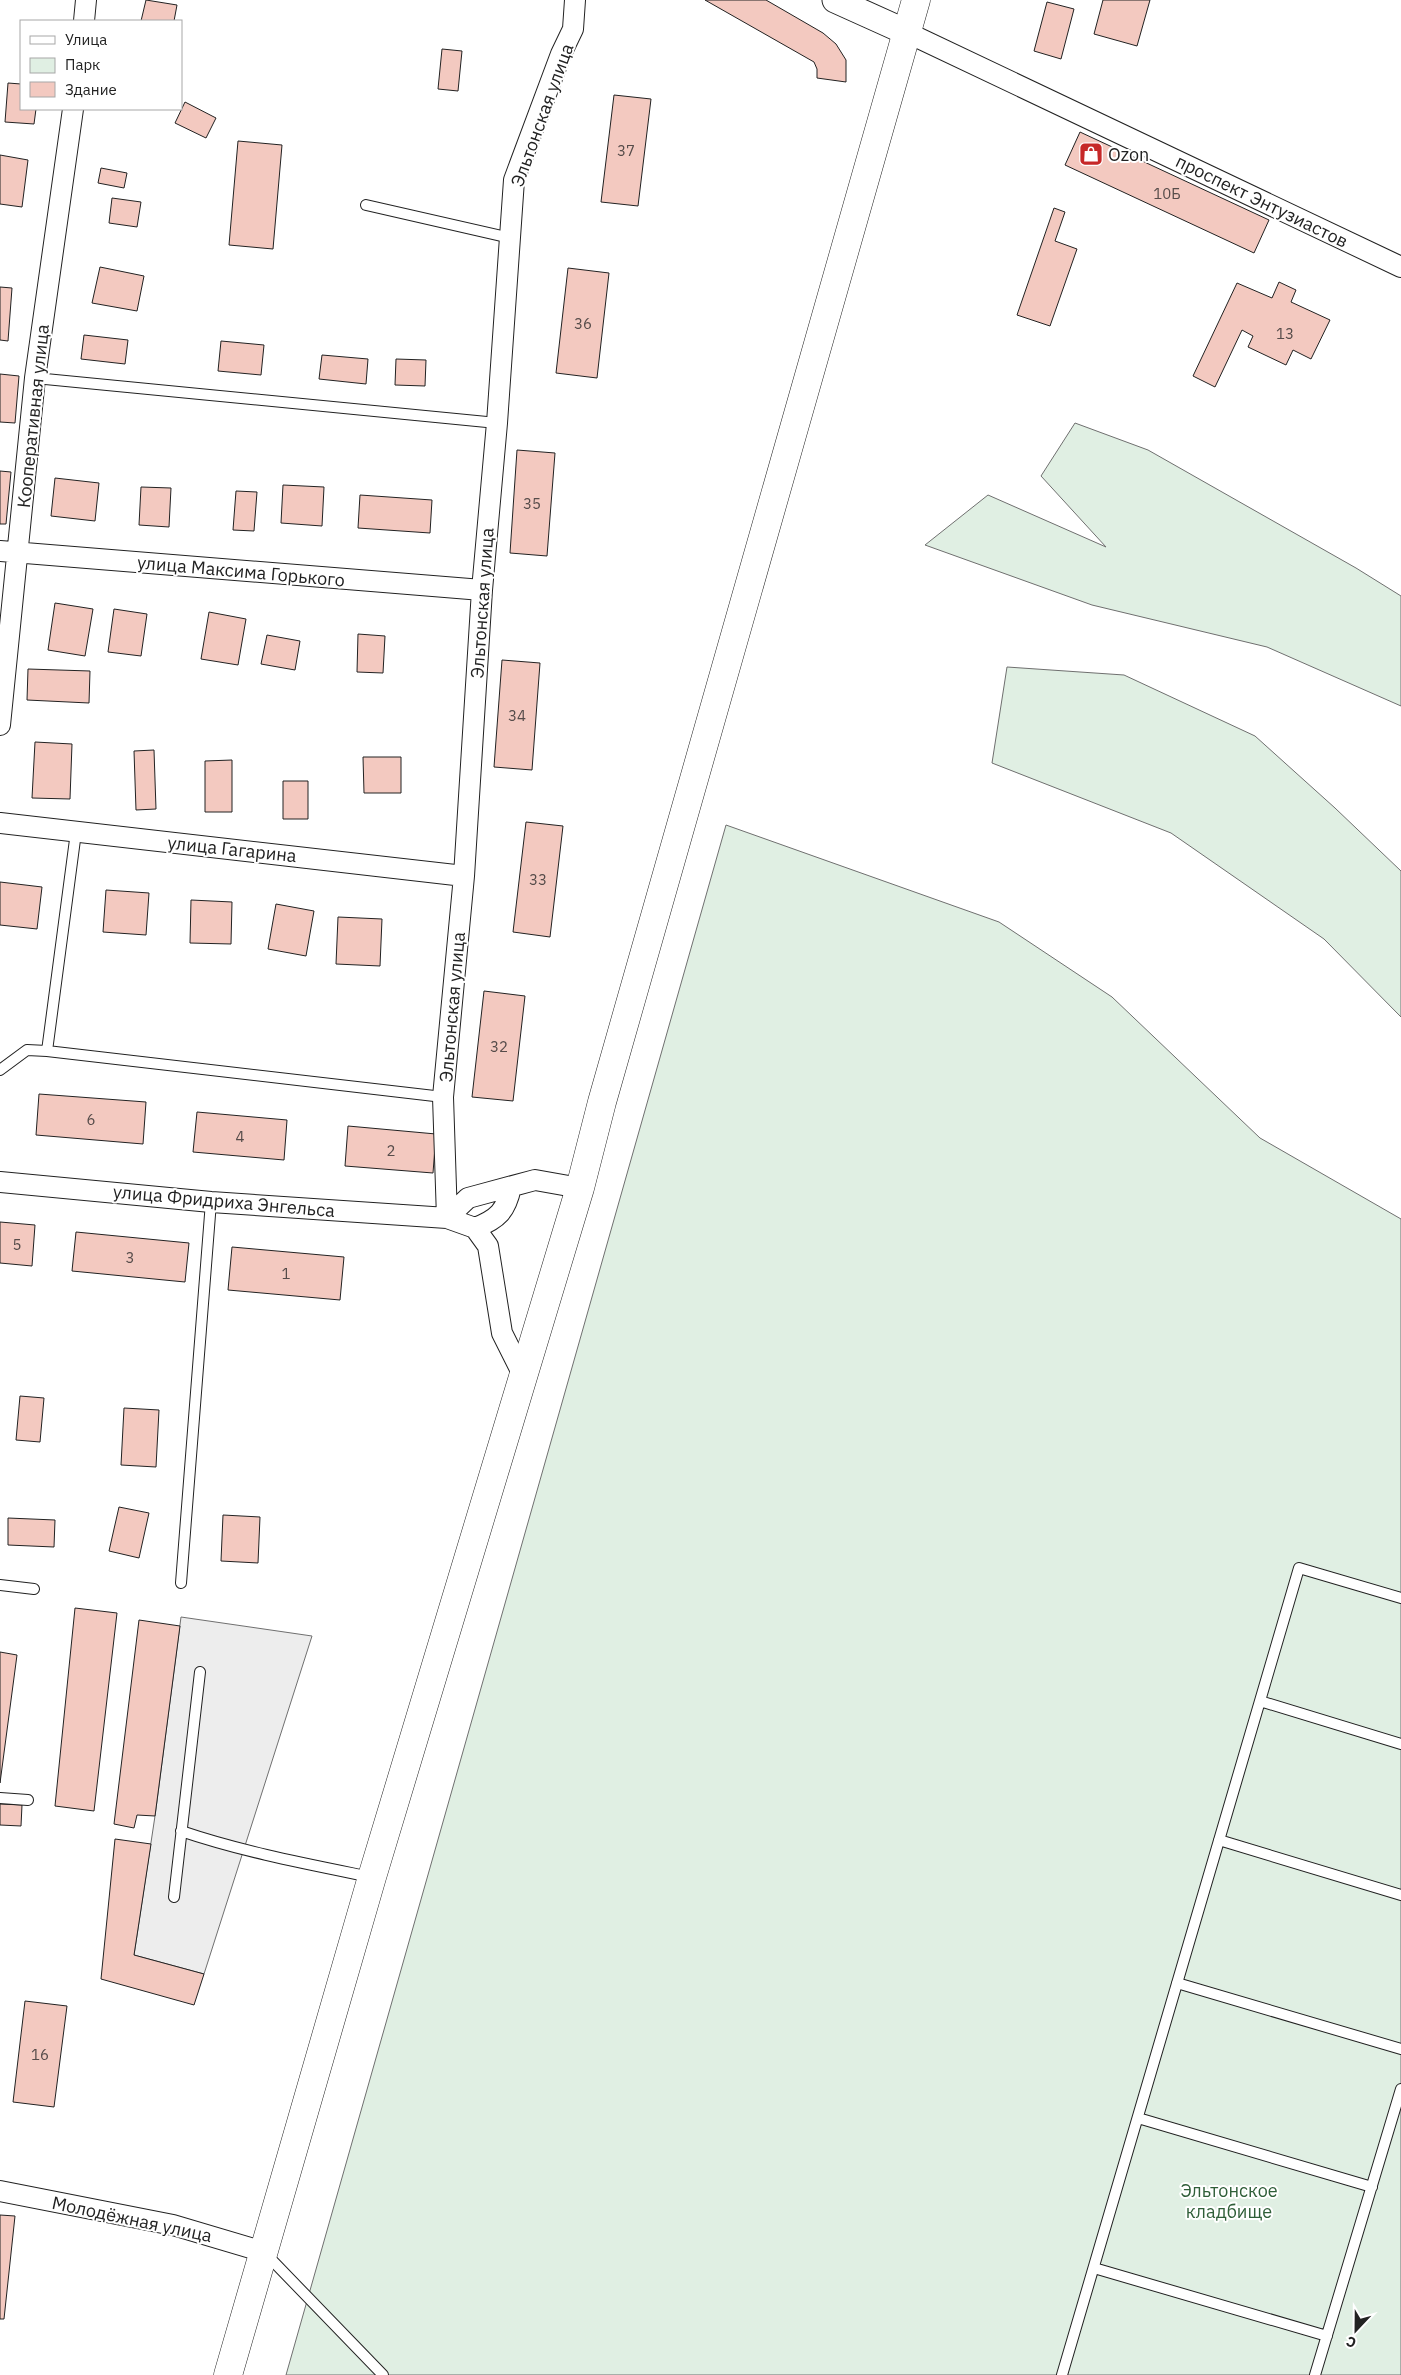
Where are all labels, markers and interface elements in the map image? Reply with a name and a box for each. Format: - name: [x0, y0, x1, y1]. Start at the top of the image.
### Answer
- legend: [20, 20, 182, 110]
- text: Улица: [65, 30, 107, 49]
- street label: Эльтонская улица: [505, 40, 579, 190]
- text: Парк: [65, 55, 100, 74]
- text: Здание: [65, 80, 117, 99]
- house number: 37: [617, 141, 635, 160]
- shop icon: Ozon: [1078, 141, 1104, 167]
- place label: Ozon: [1108, 143, 1149, 166]
- street label: проспект Энтузиастов: [1172, 149, 1352, 253]
- house number: 10Б: [1153, 184, 1181, 203]
- house number: 36: [574, 314, 592, 333]
- street label: Кооперативная улица: [12, 323, 54, 509]
- house number: 13: [1276, 324, 1294, 343]
- house number: 35: [523, 494, 541, 513]
- street label: Эльтонская улица: [465, 527, 499, 679]
- street label: улица Максима Горького: [136, 550, 346, 592]
- house number: 34: [508, 706, 526, 725]
- street label: улица Гагарина: [166, 831, 298, 867]
- house number: 33: [529, 870, 547, 889]
- street label: Эльтонская улица: [434, 931, 470, 1083]
- house number: 32: [490, 1037, 508, 1056]
- house number: 6: [86, 1110, 96, 1129]
- house number: 4: [235, 1127, 245, 1146]
- house number: 2: [386, 1141, 396, 1160]
- street label: улица Фридриха Энгельса: [112, 1180, 336, 1222]
- house number: 5: [12, 1235, 22, 1254]
- house number: 3: [125, 1248, 135, 1267]
- house number: 1: [281, 1264, 291, 1283]
- house number: 16: [31, 2045, 49, 2064]
- park label: Эльтонское кладбище: [1180, 2179, 1278, 2223]
- street label: Молодёжная улица: [50, 2191, 214, 2247]
- north arrow: [1331, 2305, 1381, 2355]
- text: С: [1344, 2332, 1359, 2352]

